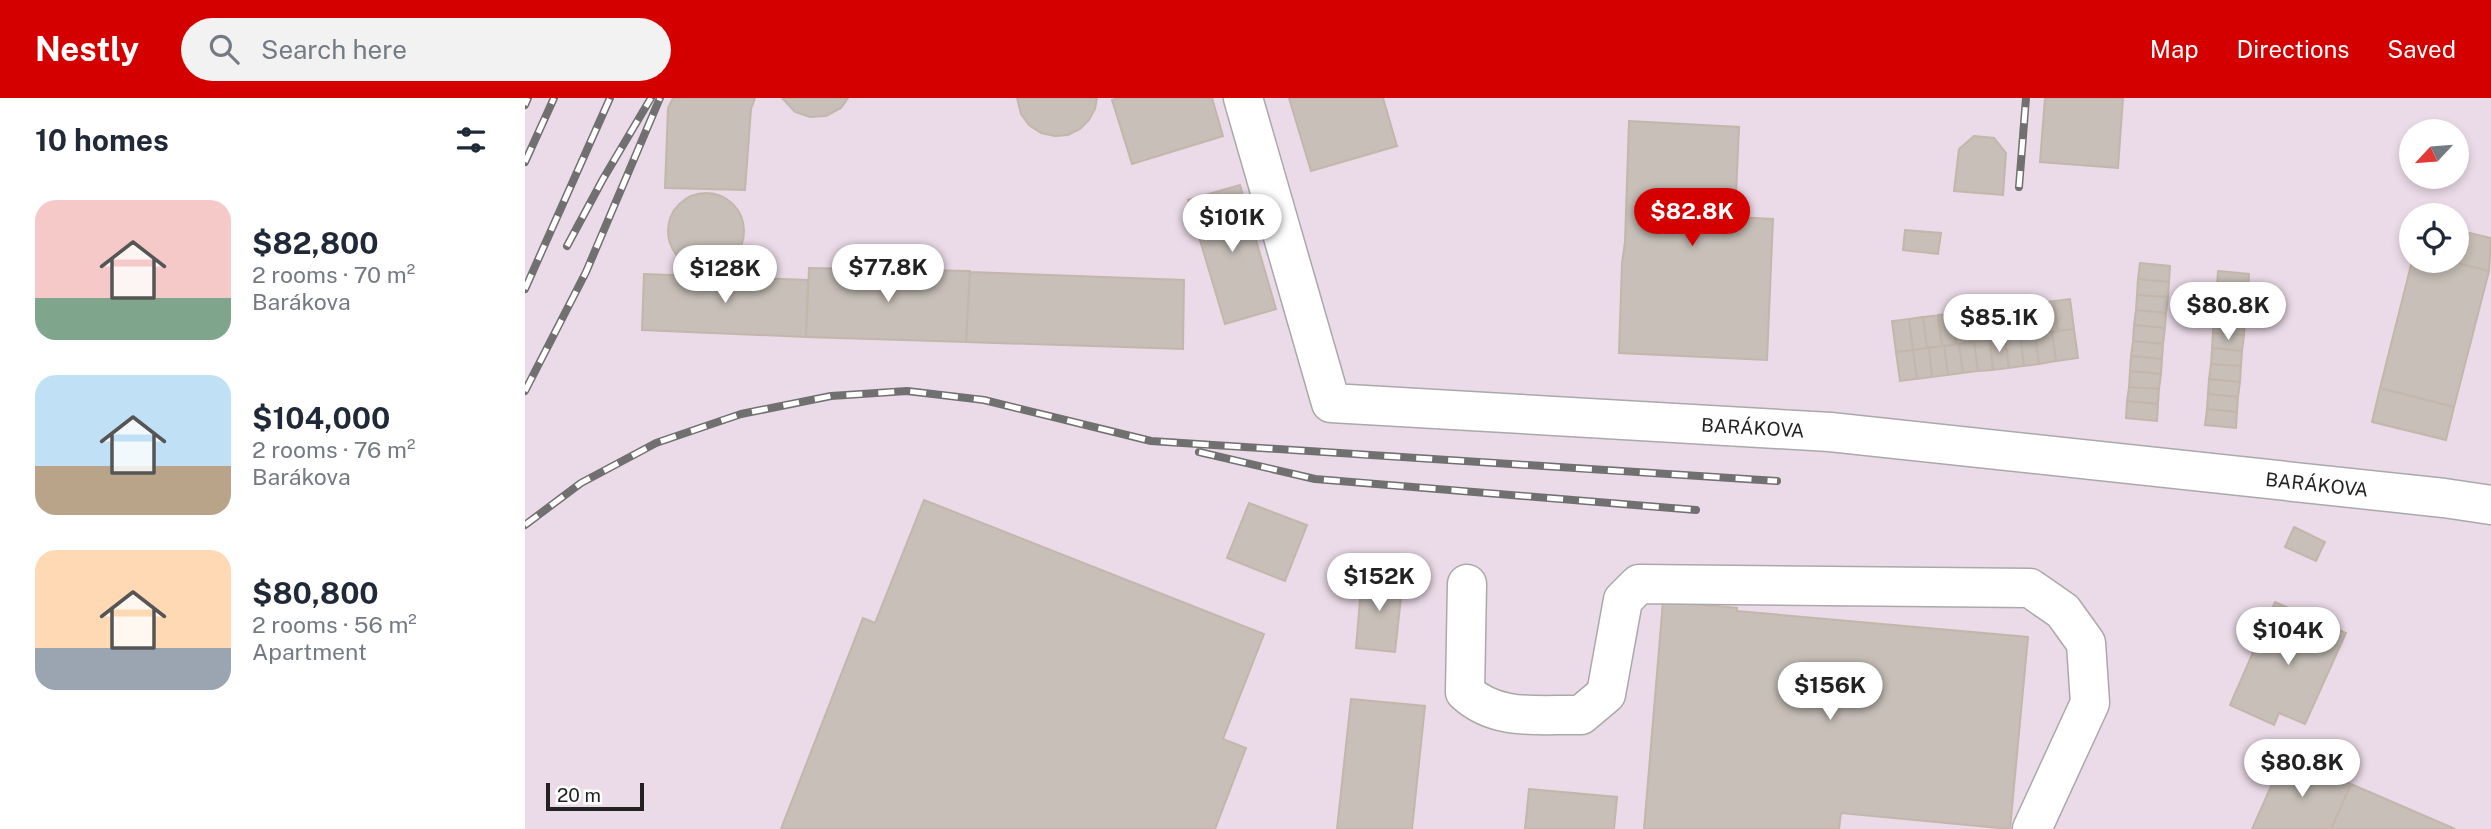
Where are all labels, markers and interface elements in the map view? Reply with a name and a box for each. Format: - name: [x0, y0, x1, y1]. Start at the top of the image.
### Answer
- search box: [181, 18, 671, 81]
- text: Nestly: [35, 30, 139, 68]
- icon: search: [205, 30, 243, 68]
- text: Search here: [261, 34, 407, 65]
- text: Map: [2150, 35, 2199, 63]
- text: Directions: [2237, 35, 2349, 63]
- text: Saved: [2387, 35, 2456, 63]
- north arrow: [2399, 119, 2469, 189]
- map controls: [2399, 119, 2469, 273]
- icon: filters: [452, 121, 490, 159]
- text: 10 homes: [35, 122, 169, 158]
- pin: $82.8K: [1635, 188, 1749, 248]
- pin: $101K: [1183, 194, 1281, 254]
- text: $82.8K: [1650, 197, 1734, 224]
- text: $101K: [1199, 203, 1265, 230]
- button: locate: [2399, 203, 2469, 273]
- text: $82,800: [252, 225, 379, 261]
- icon: home: [91, 228, 175, 312]
- pin: $77.8K: [831, 244, 945, 304]
- pin: $128K: [676, 246, 774, 305]
- text: $77.8K: [848, 253, 928, 280]
- text: $128K: [689, 254, 761, 281]
- text: 2 rooms · 70 m²: [252, 261, 415, 288]
- pin: $80.8K: [2171, 282, 2285, 342]
- text: Barákova: [252, 288, 351, 315]
- text: $80.8K: [2186, 291, 2270, 318]
- pin: $85.1K: [1942, 294, 2056, 354]
- text: $85.1K: [1959, 303, 2039, 330]
- text: $104,000: [252, 400, 390, 436]
- icon: home: [91, 403, 175, 487]
- street label: BARÁKOVA: [1701, 414, 1805, 441]
- text: 2 rooms · 76 m²: [252, 436, 415, 463]
- text: Barákova: [252, 463, 351, 490]
- street label: BARÁKOVA: [2264, 468, 2369, 501]
- pin: $152K: [1330, 554, 1428, 613]
- text: $152K: [1343, 562, 1415, 589]
- text: $80,800: [252, 575, 379, 611]
- icon: home: [91, 578, 175, 662]
- pin: $104K: [2239, 608, 2337, 667]
- text: 2 rooms · 56 m²: [252, 611, 417, 638]
- text: $104K: [2252, 616, 2324, 643]
- text: Apartment: [252, 638, 367, 665]
- pin: $156K: [1781, 662, 1879, 722]
- text: $156K: [1794, 671, 1866, 698]
- pin: $80.8K: [2245, 740, 2359, 799]
- text: $80.8K: [2260, 748, 2344, 775]
- scale bar: [546, 780, 644, 812]
- text: 20 m: [557, 784, 601, 806]

